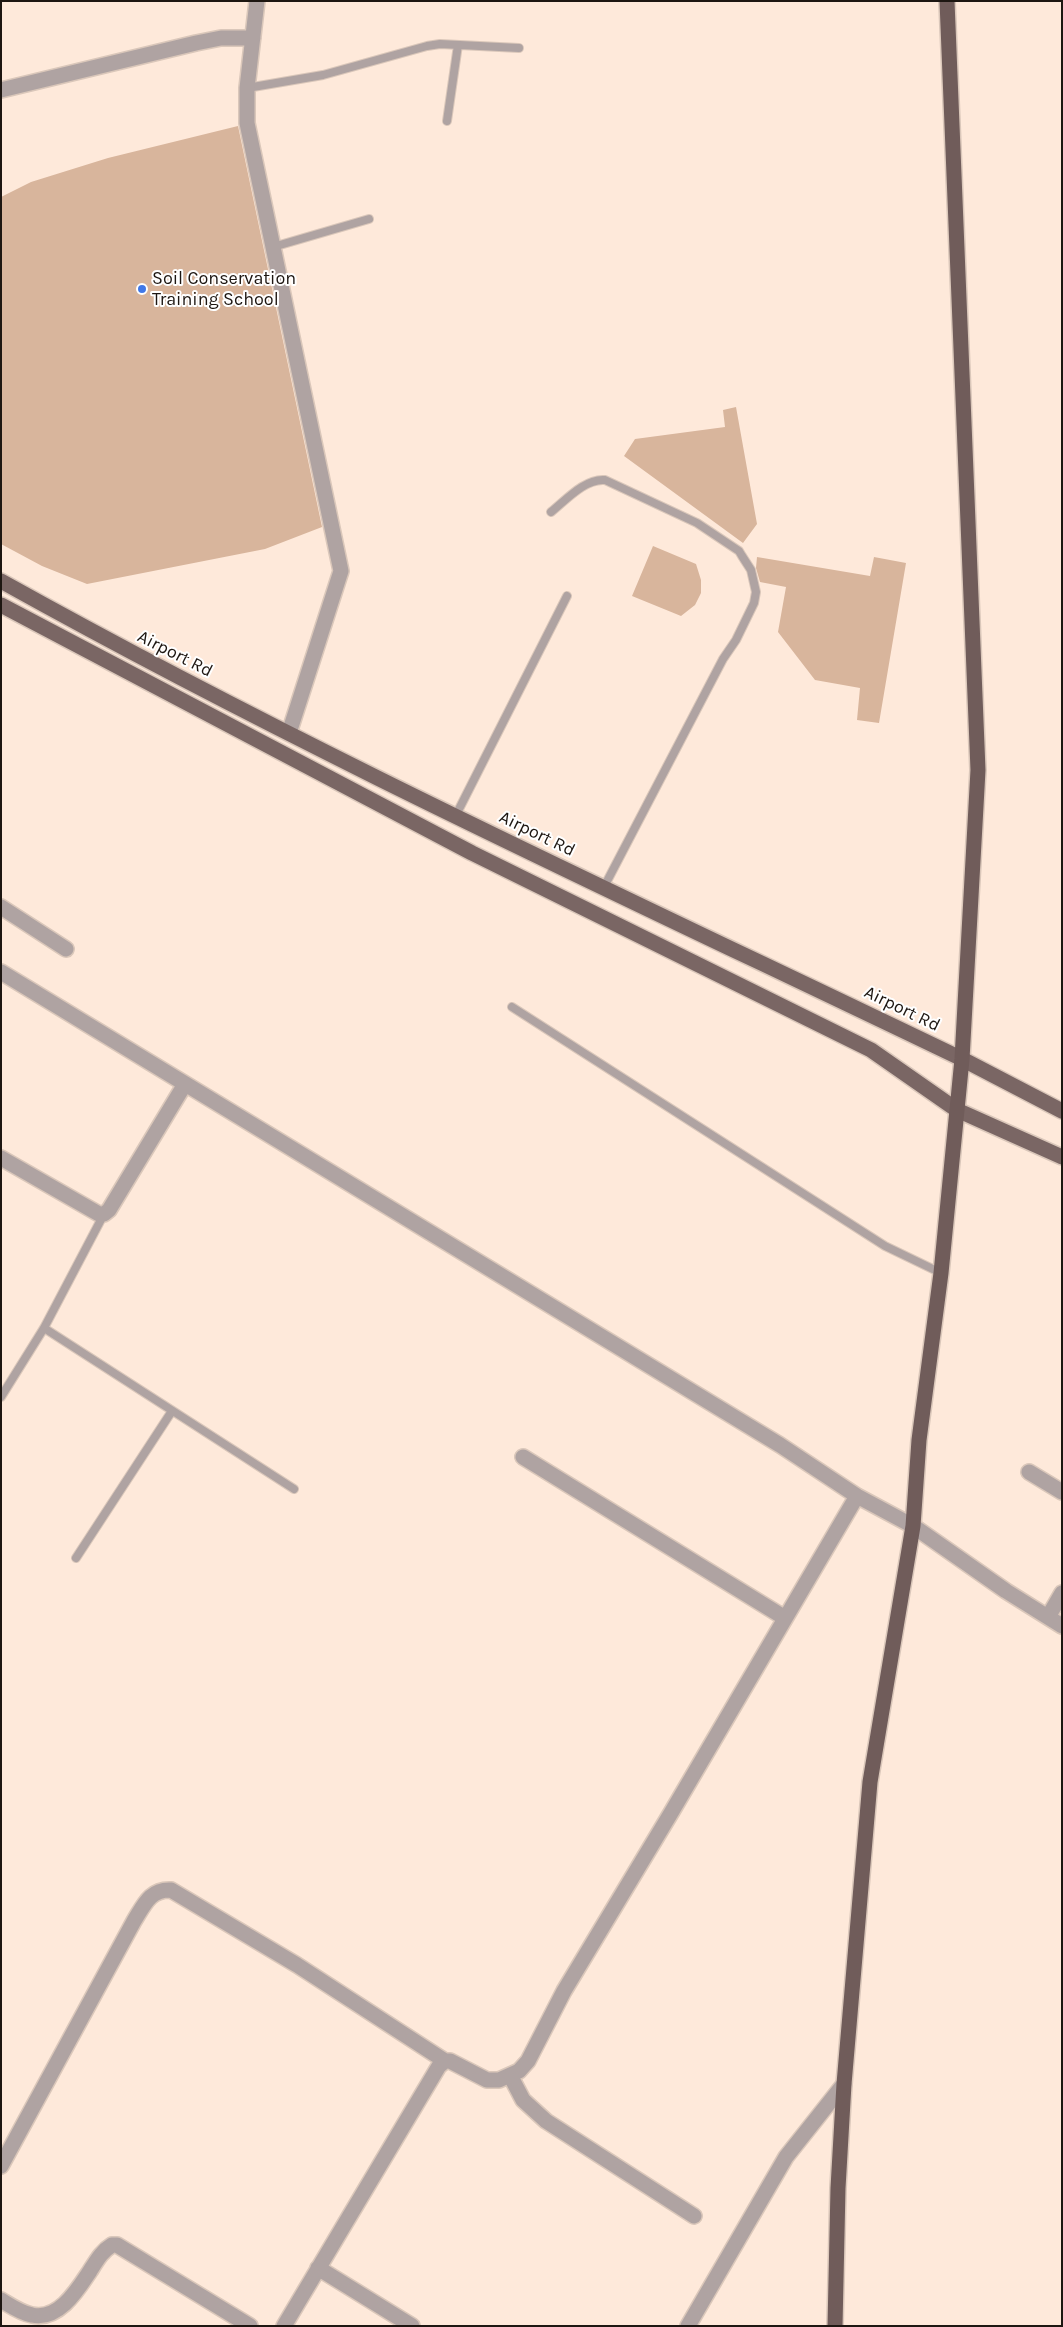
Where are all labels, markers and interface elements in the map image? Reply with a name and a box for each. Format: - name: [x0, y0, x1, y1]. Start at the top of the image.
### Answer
- place label: Soil Conservation Training School: [152, 268, 296, 310]
- marker: Soil Conservation Training School: [136, 283, 148, 295]
- street label: Airport Rd: [134, 626, 216, 682]
- street label: Airport Rd: [496, 806, 578, 862]
- street label: Airport Rd: [861, 981, 943, 1037]

